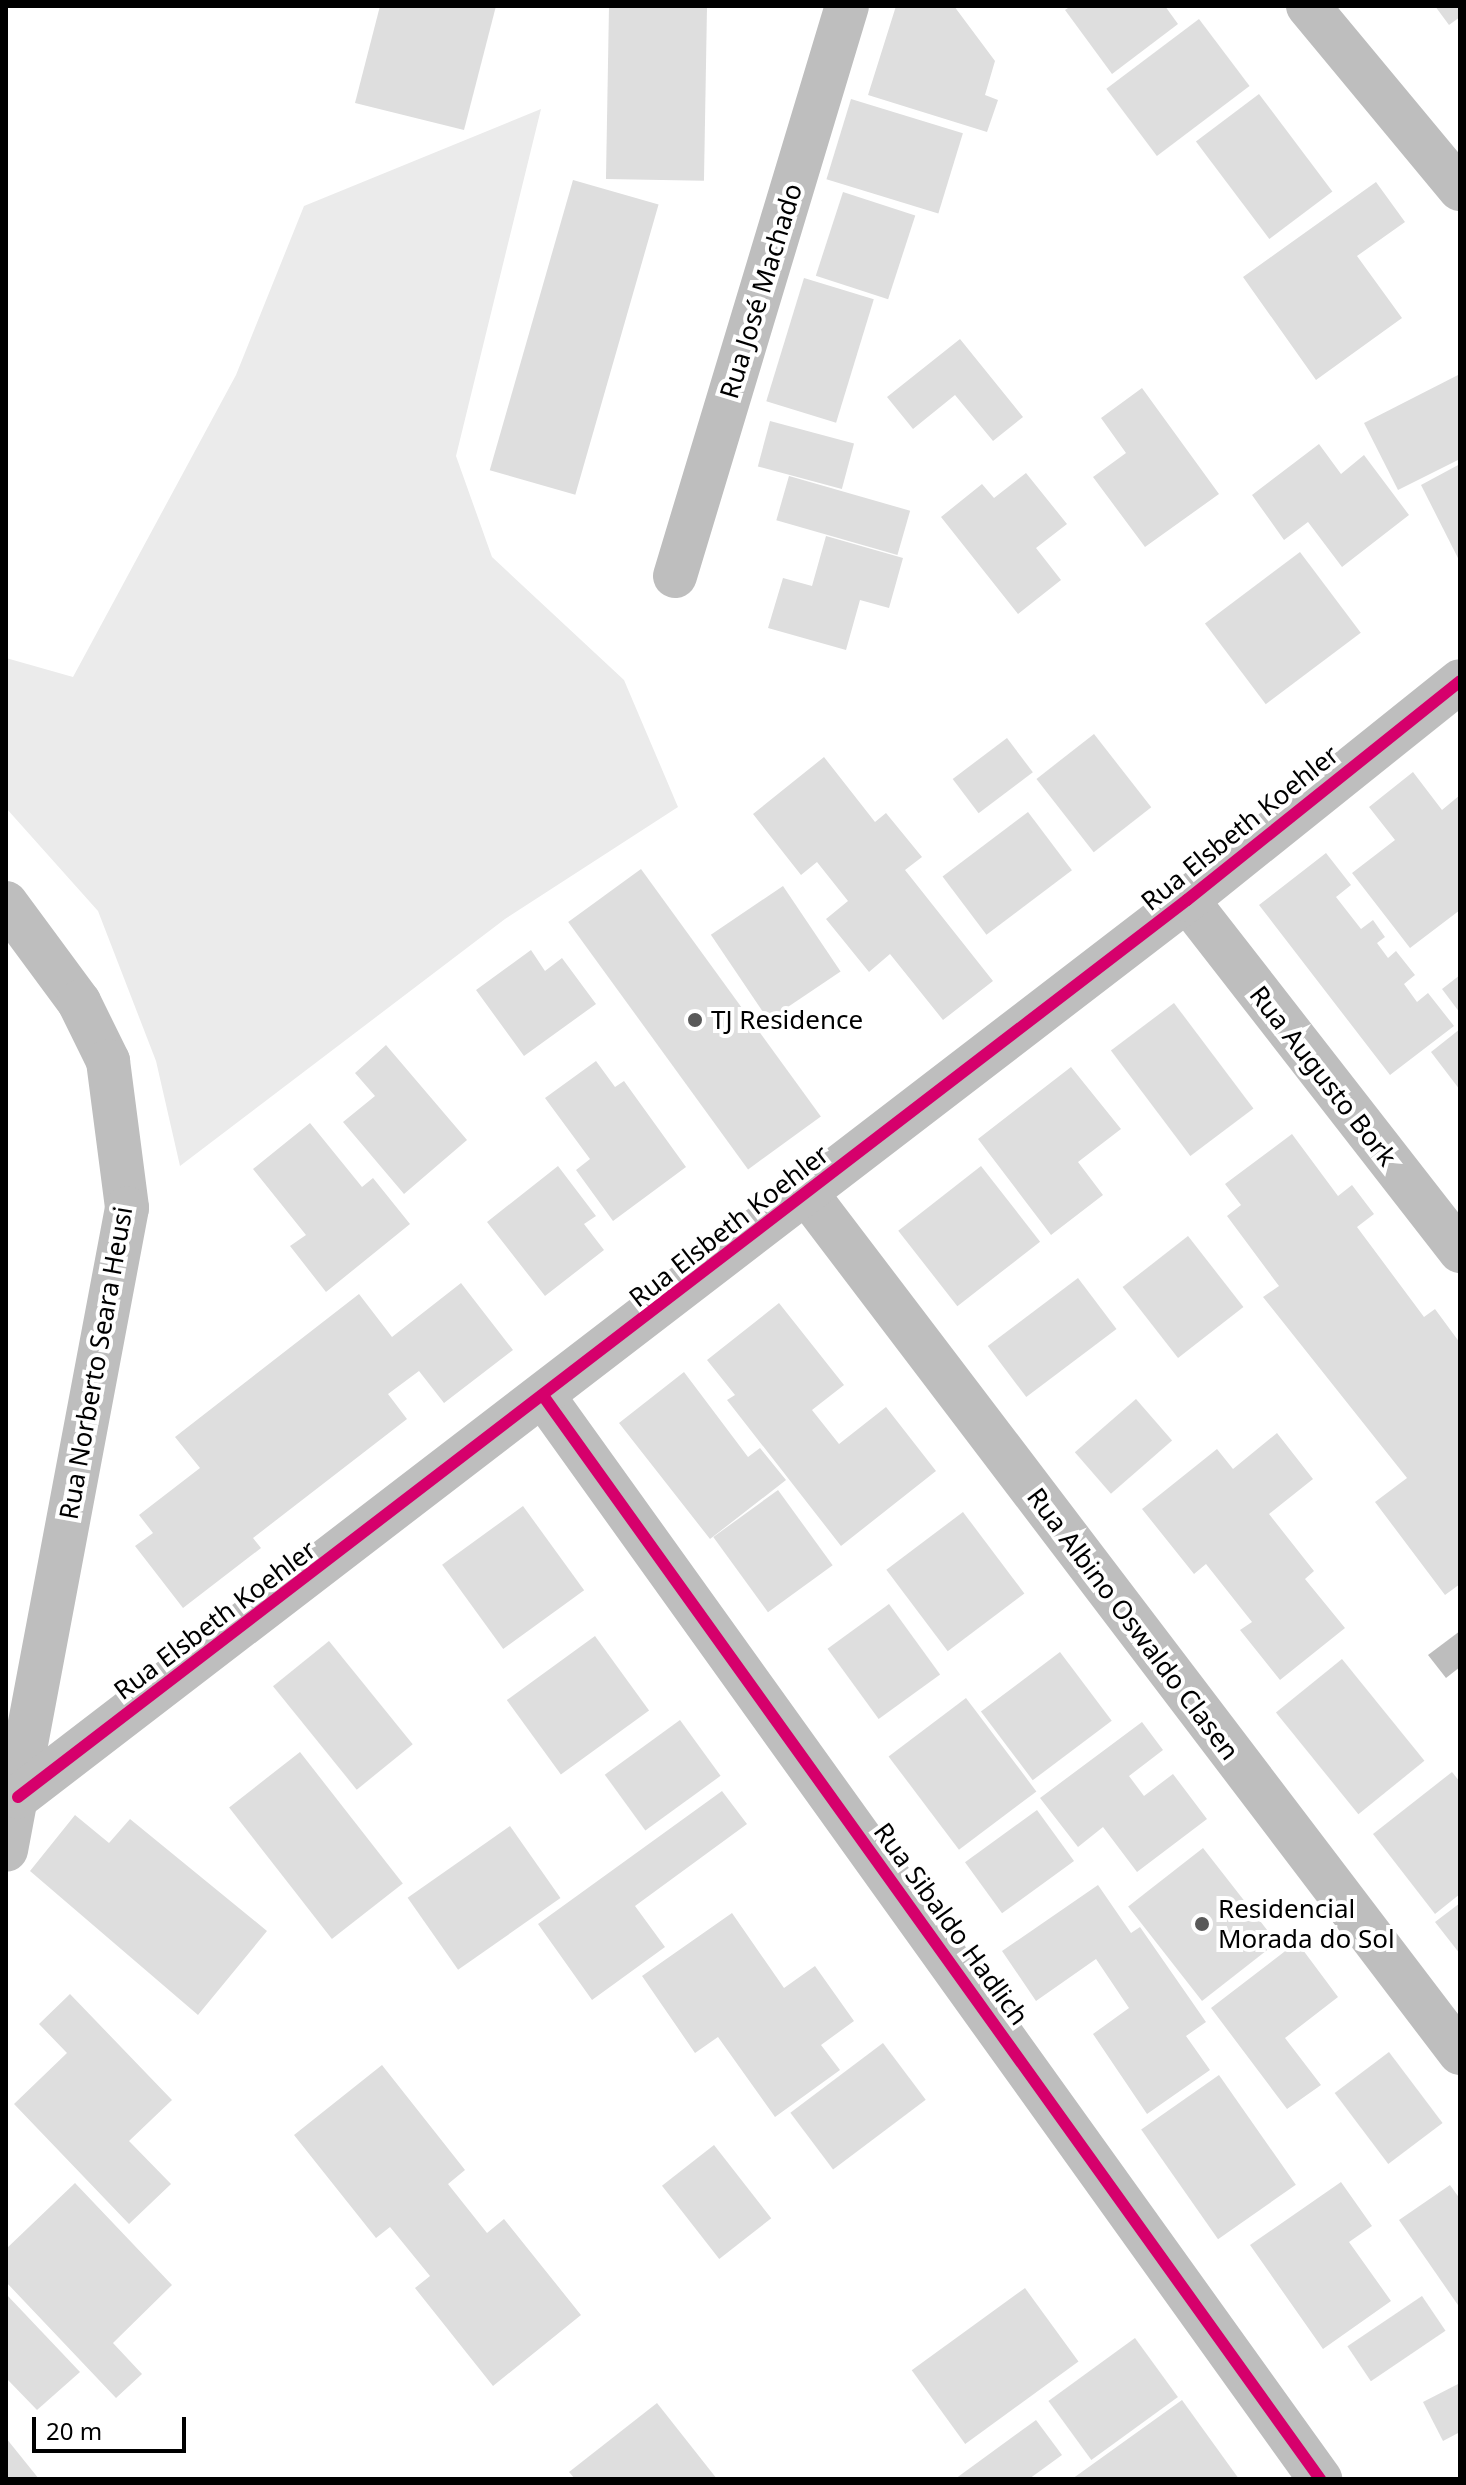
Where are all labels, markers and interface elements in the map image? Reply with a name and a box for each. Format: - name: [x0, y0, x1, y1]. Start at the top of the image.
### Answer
- street label: Rua José Machado: [713, 180, 809, 402]
- street label: Rua Elsbeth Koehler: [1135, 739, 1345, 917]
- street label: Rua Augusto Bork: [1243, 980, 1403, 1172]
- place label: TJ Residence: [711, 1004, 863, 1036]
- marker: TJ Residence: [686, 1011, 704, 1029]
- street label: Rua Elsbeth Koehler: [623, 1138, 835, 1314]
- street label: Rua Norberto Seara Heusi: [53, 1204, 139, 1522]
- street label: Rua Albino Oswaldo Clasen: [1021, 1482, 1245, 1766]
- street label: Rua Elsbeth Koehler: [108, 1534, 322, 1706]
- street label: Rua Sibaldo Hadlich: [867, 1817, 1035, 2031]
- place label: Residencial Morada do Sol: [1218, 1893, 1395, 1954]
- marker: Residencial Morada do Sol: [1193, 1915, 1211, 1933]
- scale bar: [36, 2401, 190, 2451]
- text: 20 m: [46, 2414, 102, 2447]

